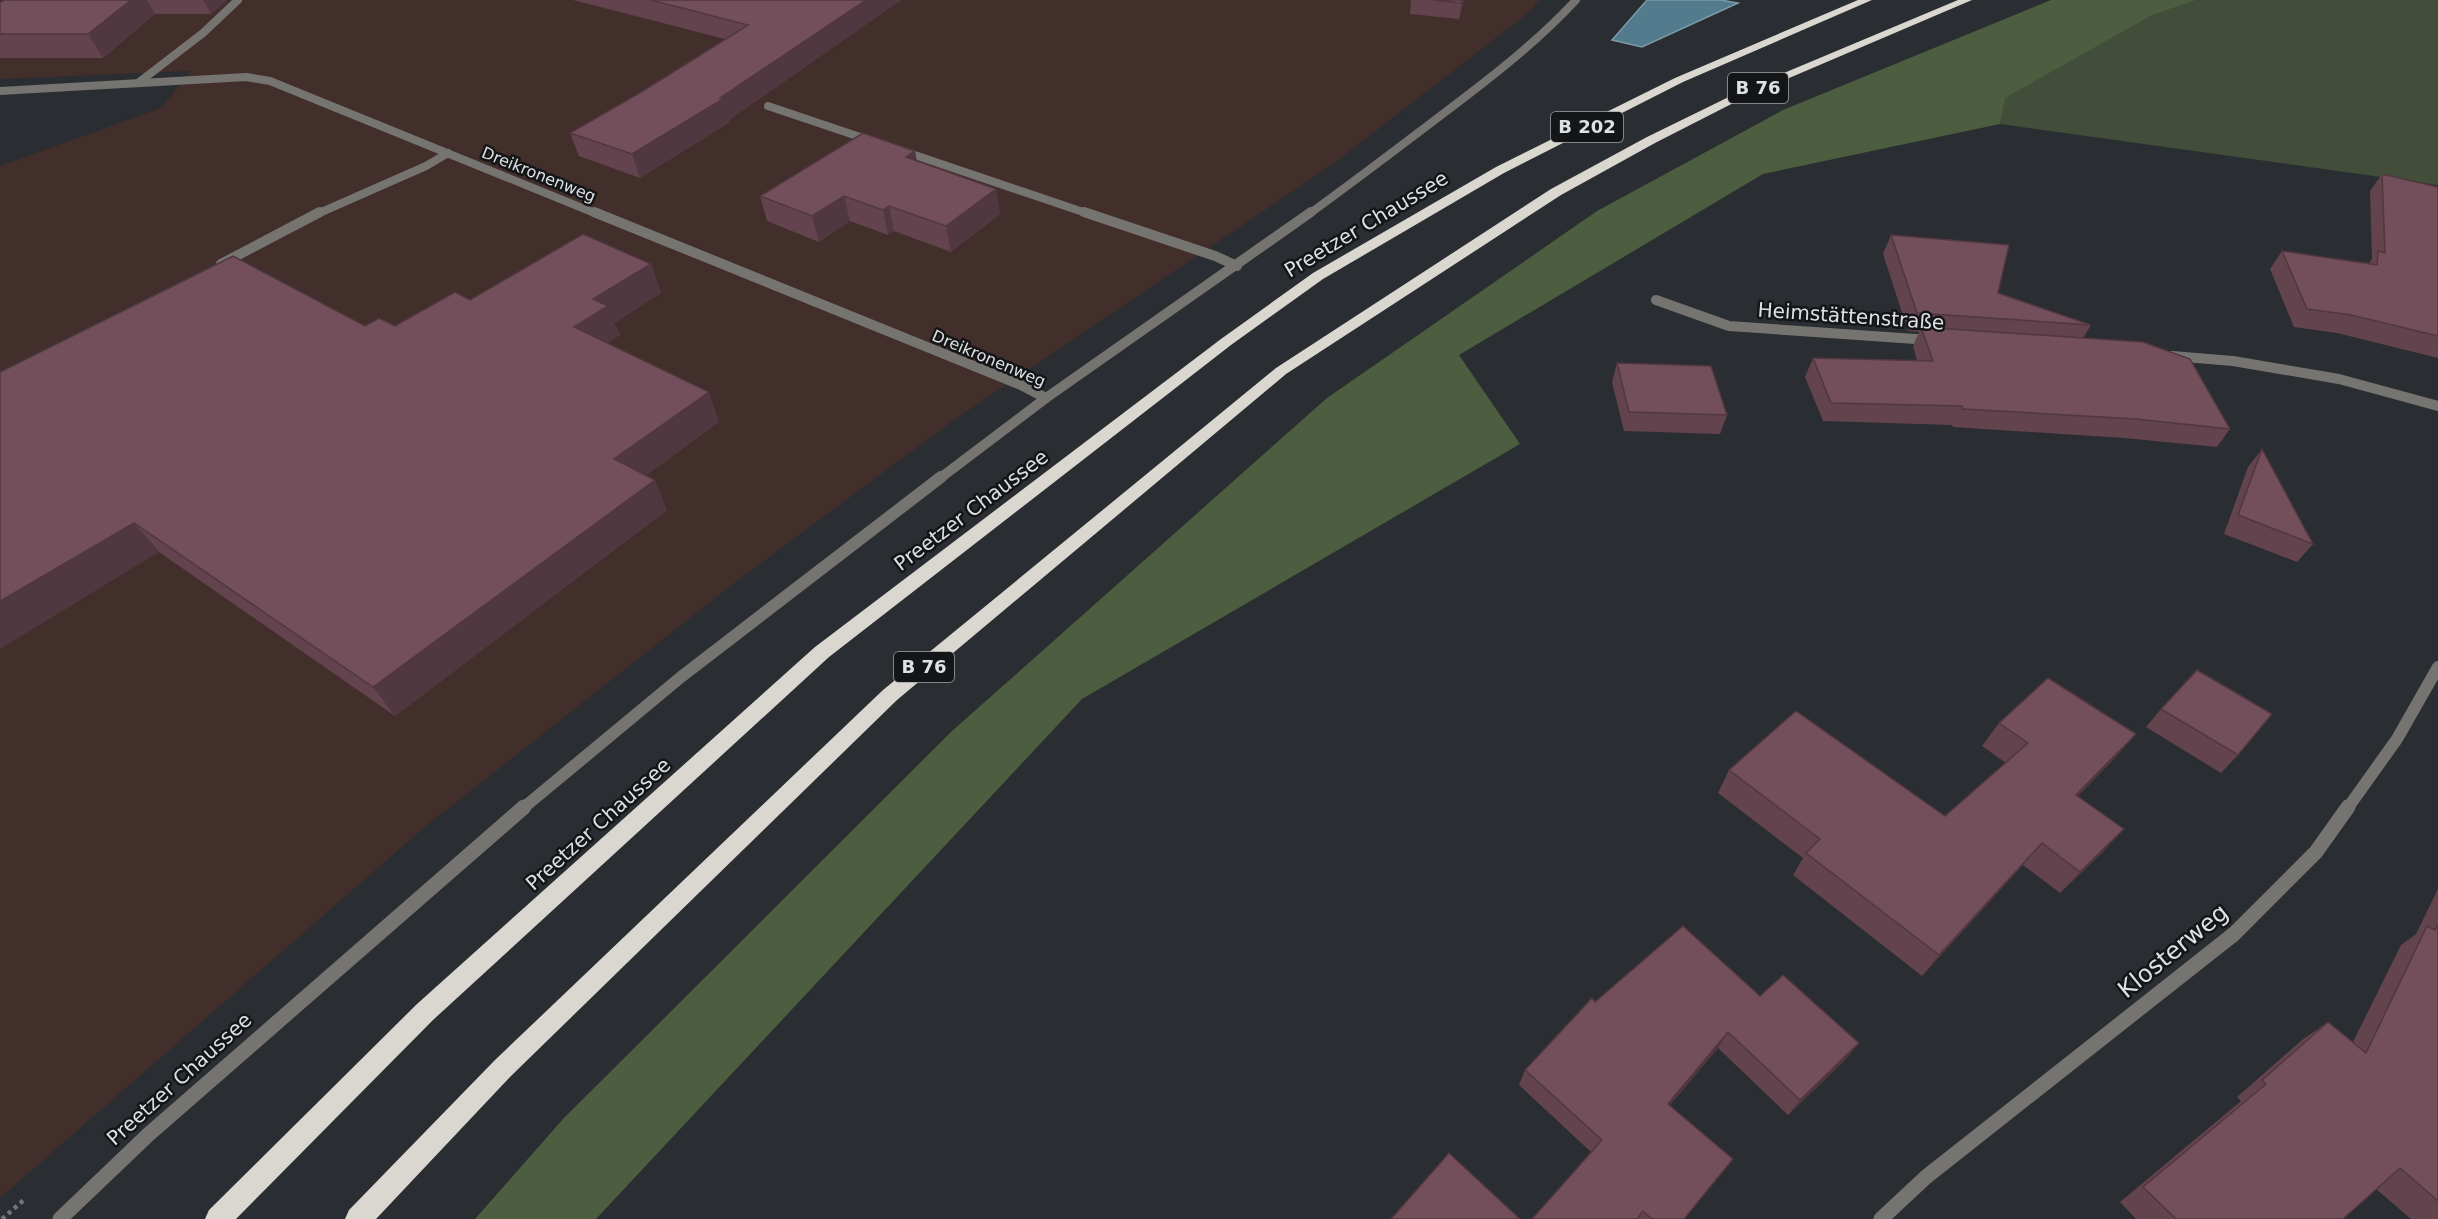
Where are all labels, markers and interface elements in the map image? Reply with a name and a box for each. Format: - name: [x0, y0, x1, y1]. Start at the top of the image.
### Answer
- road number: B 76: [1728, 73, 1788, 103]
- road number: B 202: [1551, 112, 1623, 142]
- street label: Dreikronenweg: [479, 143, 599, 206]
- street label: Preetzer Chaussee: [1280, 166, 1452, 282]
- street label: Heimstättenstraße: [1757, 297, 1945, 335]
- street label: Dreikronenweg: [929, 326, 1048, 391]
- street label: Preetzer Chaussee: [889, 444, 1053, 576]
- road number: B 76: [894, 652, 954, 682]
- street label: Preetzer Chaussee: [521, 753, 675, 895]
- street label: Klosterweg: [2112, 898, 2234, 1004]
- street label: Preetzer Chaussee: [102, 1008, 256, 1150]

